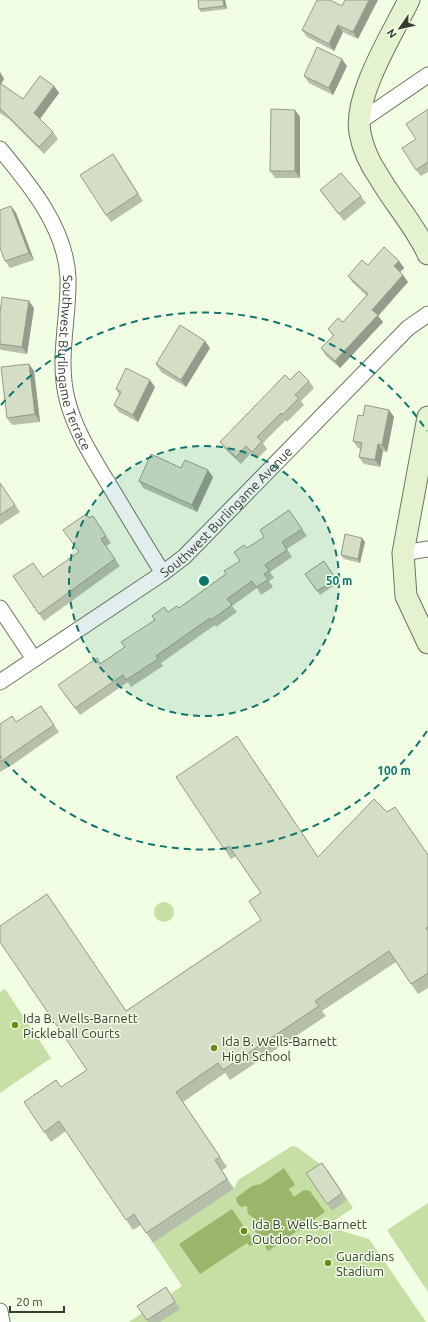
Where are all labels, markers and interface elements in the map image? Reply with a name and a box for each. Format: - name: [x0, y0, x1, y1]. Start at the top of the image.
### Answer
- north arrow: [380, 8, 420, 48]
- text: N: [384, 27, 399, 40]
- street label: Southwest Burlingame Terrace: [56, 275, 94, 453]
- street label: Southwest Burlingame Avenue: [157, 444, 295, 580]
- centre of rings: [197, 574, 211, 588]
- text: 50 m: [326, 574, 352, 587]
- text: 100 m: [377, 764, 411, 777]
- place label: Ida B. Wells-Barnett Pickleball Courts: [23, 1011, 138, 1040]
- marker: Ida B. Wells-Barnett Pickleball Courts: [10, 1020, 20, 1030]
- place label: Ida B. Wells-Barnett High School: [222, 1034, 337, 1063]
- marker: Ida B. Wells-Barnett High School: [209, 1043, 219, 1053]
- place label: Ida B. Wells-Barnett Outdoor Pool: [252, 1217, 367, 1246]
- marker: Ida B. Wells-Barnett Outdoor Pool: [239, 1226, 249, 1236]
- place label: Guardians Stadium: [336, 1249, 395, 1278]
- marker: Guardians Stadium: [323, 1258, 333, 1268]
- scale bar: [10, 1288, 64, 1314]
- text: 20 m: [16, 1295, 43, 1308]

